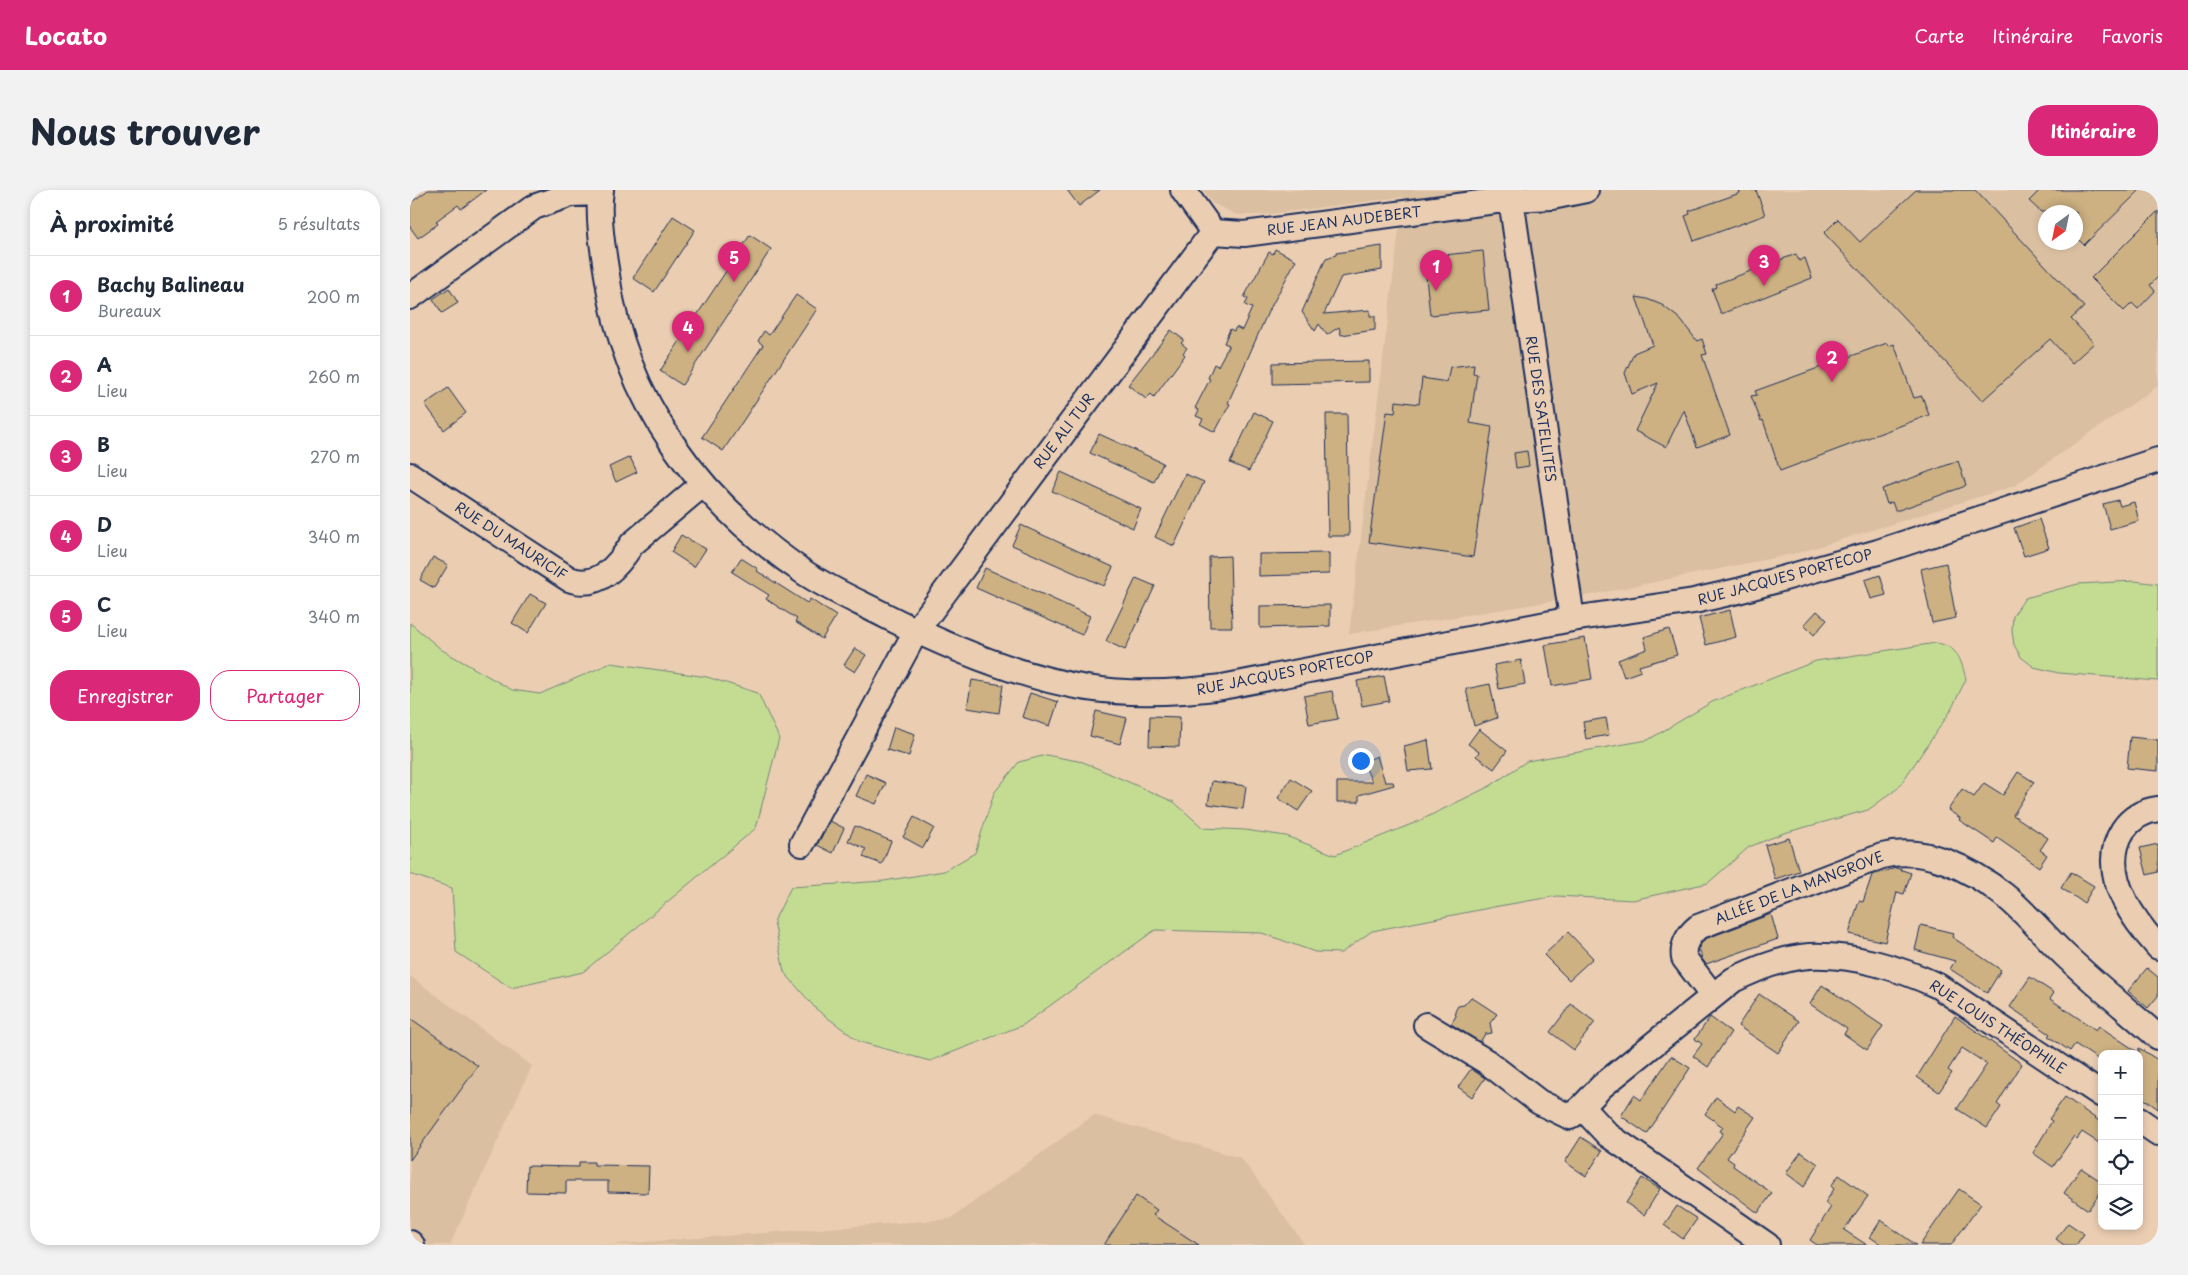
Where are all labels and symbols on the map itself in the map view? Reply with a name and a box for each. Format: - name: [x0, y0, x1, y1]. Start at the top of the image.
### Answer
- street label: RUE JEAN AUDEBERT: [1266, 201, 1423, 240]
- north arrow: [2038, 205, 2083, 250]
- pin: 5: [718, 241, 750, 282]
- pin: 3: [1748, 245, 1780, 286]
- pin: 1: [1420, 250, 1452, 291]
- pin: 4: [672, 311, 704, 352]
- street label: RUE DES SATELLITES: [1521, 334, 1562, 484]
- pin: 2: [1816, 341, 1848, 382]
- street label: RUE ALI TUR: [1028, 388, 1099, 473]
- street label: RUE DU MAURICIF: [451, 496, 572, 585]
- street label: RUE JACQUES PORTECOP: [1695, 543, 1875, 610]
- street label: RUE JACQUES PORTECOP: [1194, 645, 1376, 700]
- your location: [1348, 748, 1374, 774]
- street label: ALLÉE DE LA MANGROVE: [1711, 845, 1887, 930]
- street label: RUE LOUIS THÉOPHILE: [1926, 974, 2071, 1079]

